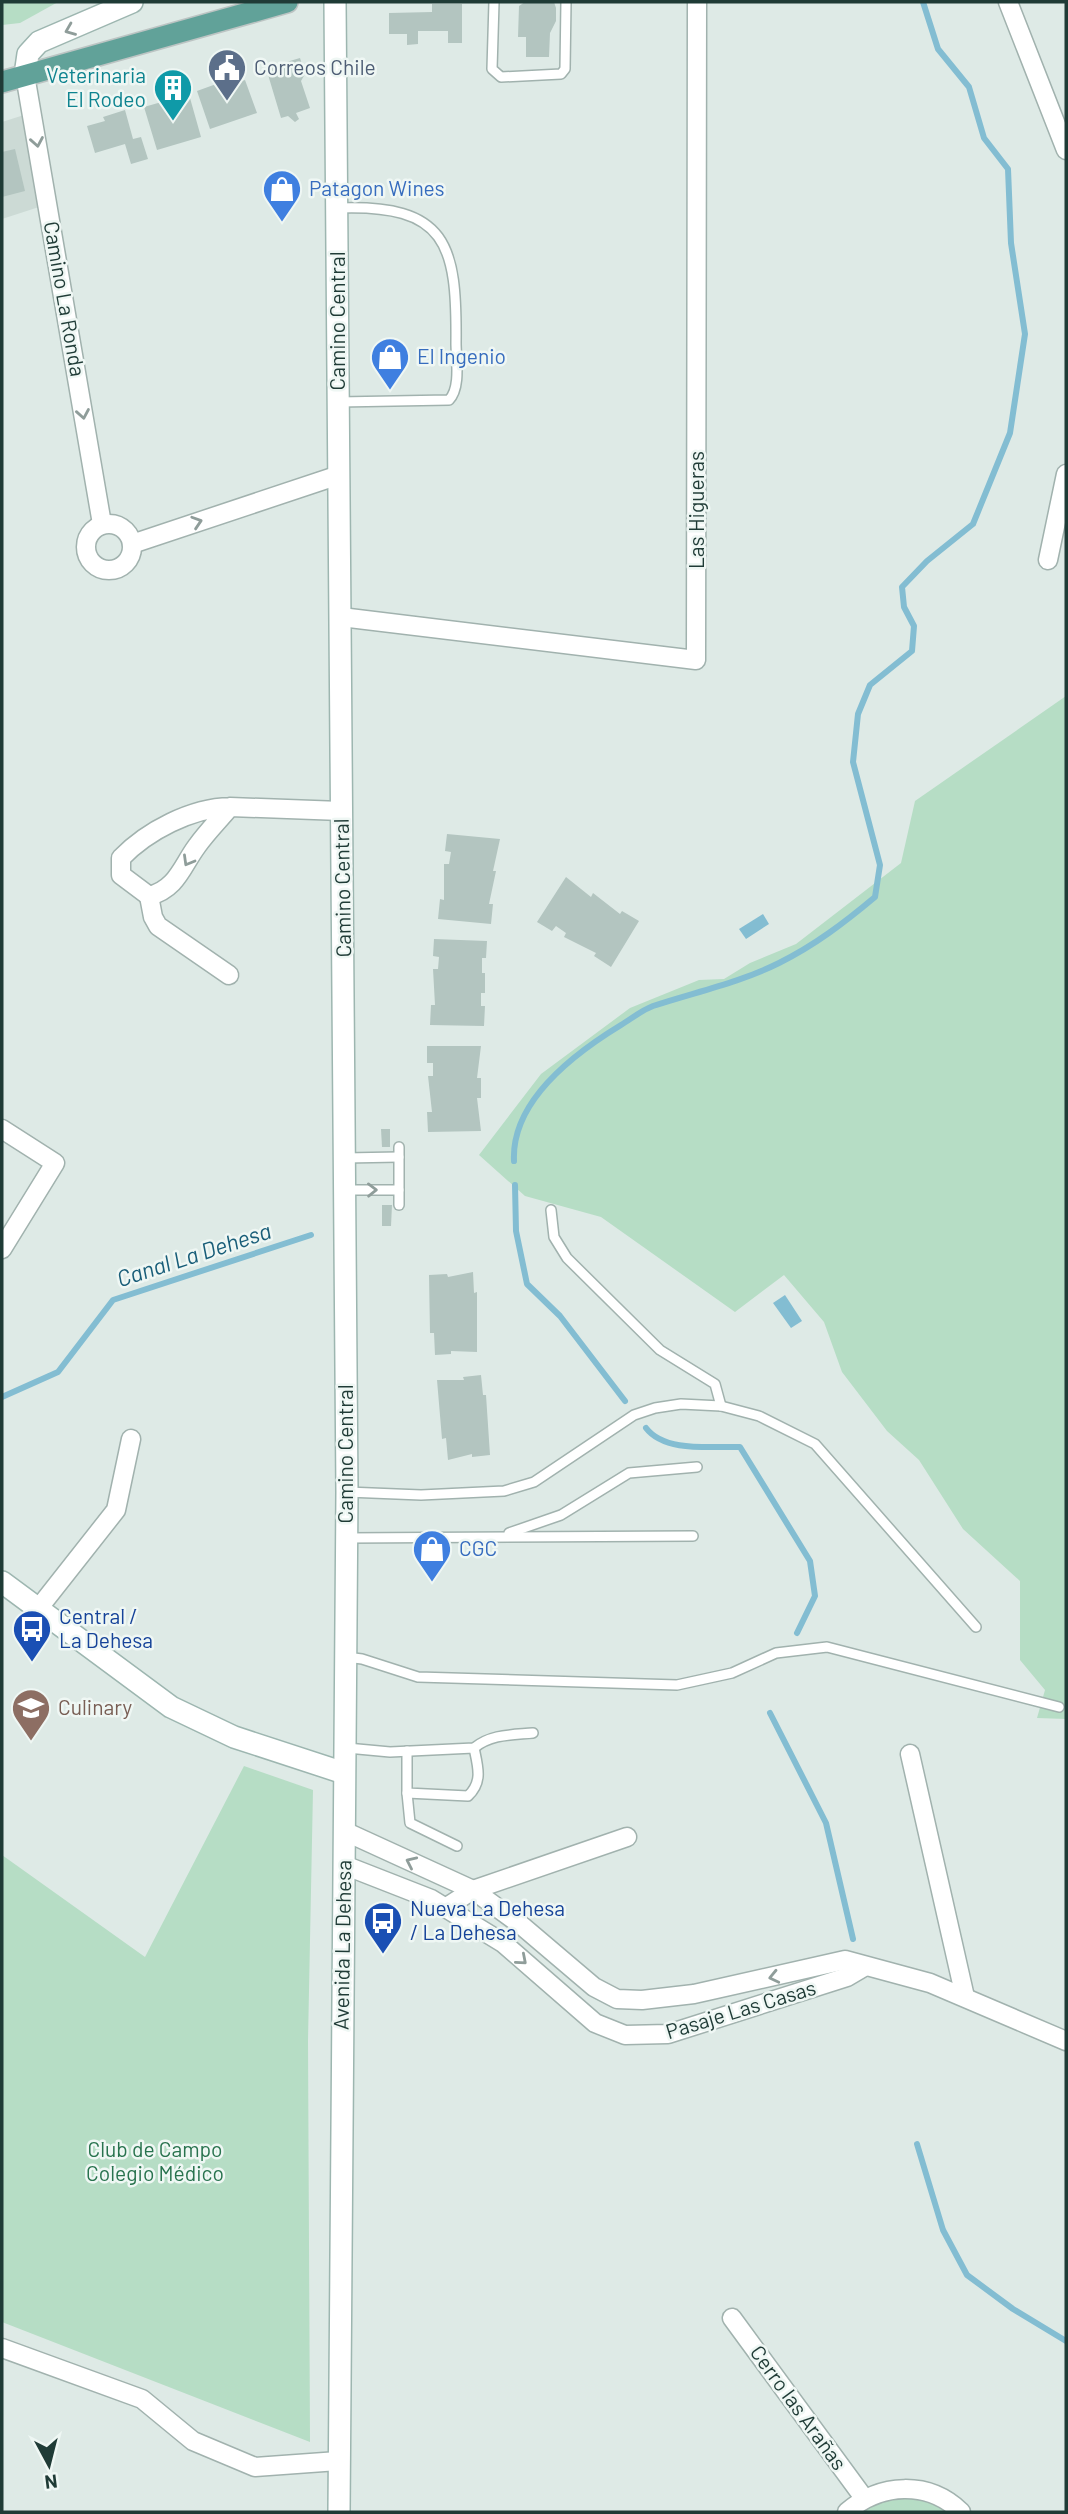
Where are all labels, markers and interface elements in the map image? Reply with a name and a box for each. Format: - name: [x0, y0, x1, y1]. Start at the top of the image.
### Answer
- one-way arrow: [65, 21, 77, 35]
- public building icon: Correos Chile: [206, 47, 248, 102]
- place label: Correos Chile: [254, 54, 376, 79]
- place label: Veterinaria El Rodeo: [46, 62, 146, 111]
- building icon: Veterinaria El Rodeo: [152, 67, 194, 122]
- one-way arrow: [28, 136, 43, 148]
- shop icon: Patagon Wines: [261, 168, 303, 223]
- place label: Patagon Wines: [309, 175, 445, 200]
- street label: Camino La Ronda: [40, 219, 91, 378]
- street label: Camino Central: [324, 252, 349, 390]
- shop icon: El Ingenio: [369, 336, 411, 391]
- place label: El Ingenio: [417, 343, 506, 368]
- one-way arrow: [75, 408, 90, 420]
- street label: Las Higueras: [683, 451, 708, 569]
- one-way arrow: [191, 516, 203, 530]
- street label: Camino Central: [328, 818, 355, 958]
- one-way arrow: [183, 853, 196, 866]
- one-way arrow: [367, 1182, 378, 1198]
- water label: Canal La Dehesa: [113, 1216, 274, 1292]
- street label: Camino Central: [332, 1385, 357, 1523]
- shop icon: CGC: [411, 1528, 453, 1583]
- place label: CGC: [459, 1535, 497, 1560]
- place label: Central / La Dehesa: [59, 1603, 153, 1652]
- bus stop icon: Central / La Dehesa: [11, 1608, 53, 1663]
- school or university icon: Culinary: [10, 1687, 52, 1742]
- place label: Culinary: [58, 1694, 132, 1719]
- one-way arrow: [406, 1856, 418, 1870]
- street label: Avenida La Dehesa: [328, 1860, 355, 2030]
- place label: Nueva La Dehesa / La Dehesa: [410, 1895, 565, 1944]
- bus stop icon: Nueva La Dehesa / La Dehesa: [362, 1900, 404, 1955]
- one-way arrow: [514, 1951, 527, 1964]
- one-way arrow: [768, 1969, 780, 1983]
- street label: Pasaje Las Casas: [662, 1974, 819, 2043]
- park label: Club de Campo Colegio Médico: [86, 2136, 224, 2185]
- street label: Cerro las Arañas: [746, 2340, 853, 2474]
- north arrow: [14, 2430, 84, 2500]
- text: N: [43, 2470, 59, 2495]

